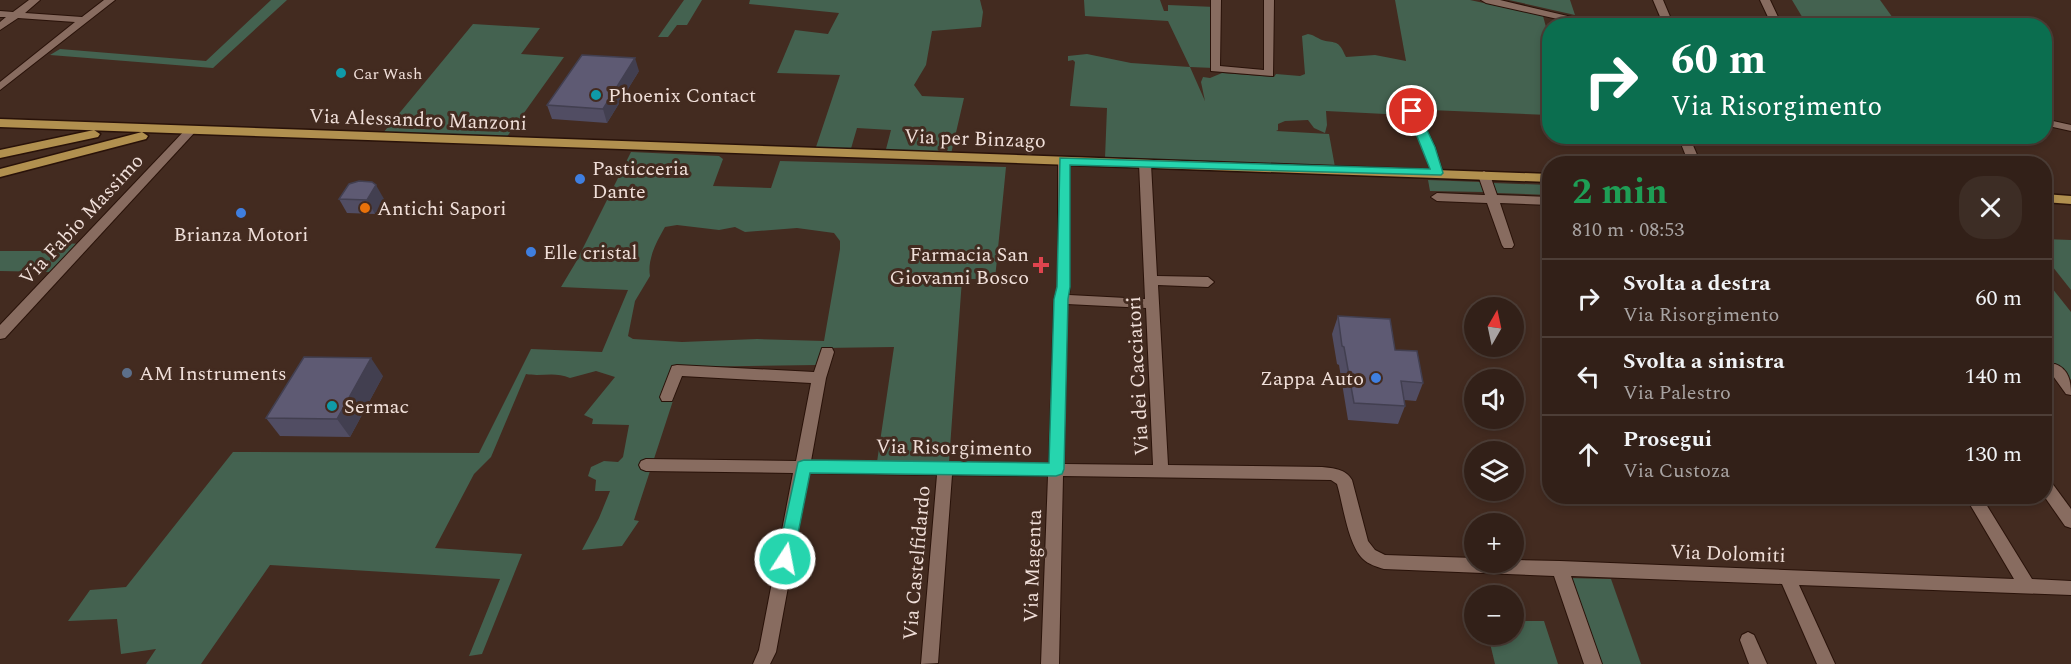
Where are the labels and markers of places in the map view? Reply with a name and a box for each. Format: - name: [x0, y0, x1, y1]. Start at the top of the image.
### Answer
- place label: Car Wash: [353, 62, 422, 86]
- marker: Car Wash: [334, 66, 348, 80]
- place label: Phoenix Contact: [608, 81, 756, 111]
- pin: [1386, 85, 1437, 136]
- marker: Phoenix Contact: [589, 88, 603, 102]
- place label: Pasticceria Dante: [592, 154, 689, 207]
- marker: Pasticceria Dante: [573, 172, 587, 186]
- place label: Antichi Sapori: [377, 194, 507, 224]
- marker: Antichi Sapori: [358, 201, 372, 215]
- marker: Brianza Motori: [234, 206, 248, 220]
- place label: Brianza Motori: [173, 220, 309, 250]
- place label: Elle cristal: [543, 238, 637, 268]
- place label: Farmacia San Giovanni Bosco: [890, 240, 1029, 293]
- marker: Elle cristal: [524, 245, 538, 259]
- marker: Farmacia San Giovanni Bosco: [1034, 258, 1048, 272]
- place label: AM Instruments: [139, 359, 287, 389]
- place label: Zappa Auto: [1260, 364, 1364, 394]
- marker: AM Instruments: [120, 366, 134, 380]
- marker: Zappa Auto: [1369, 371, 1383, 385]
- place label: Sermac: [344, 392, 409, 422]
- marker: Sermac: [325, 399, 339, 413]

